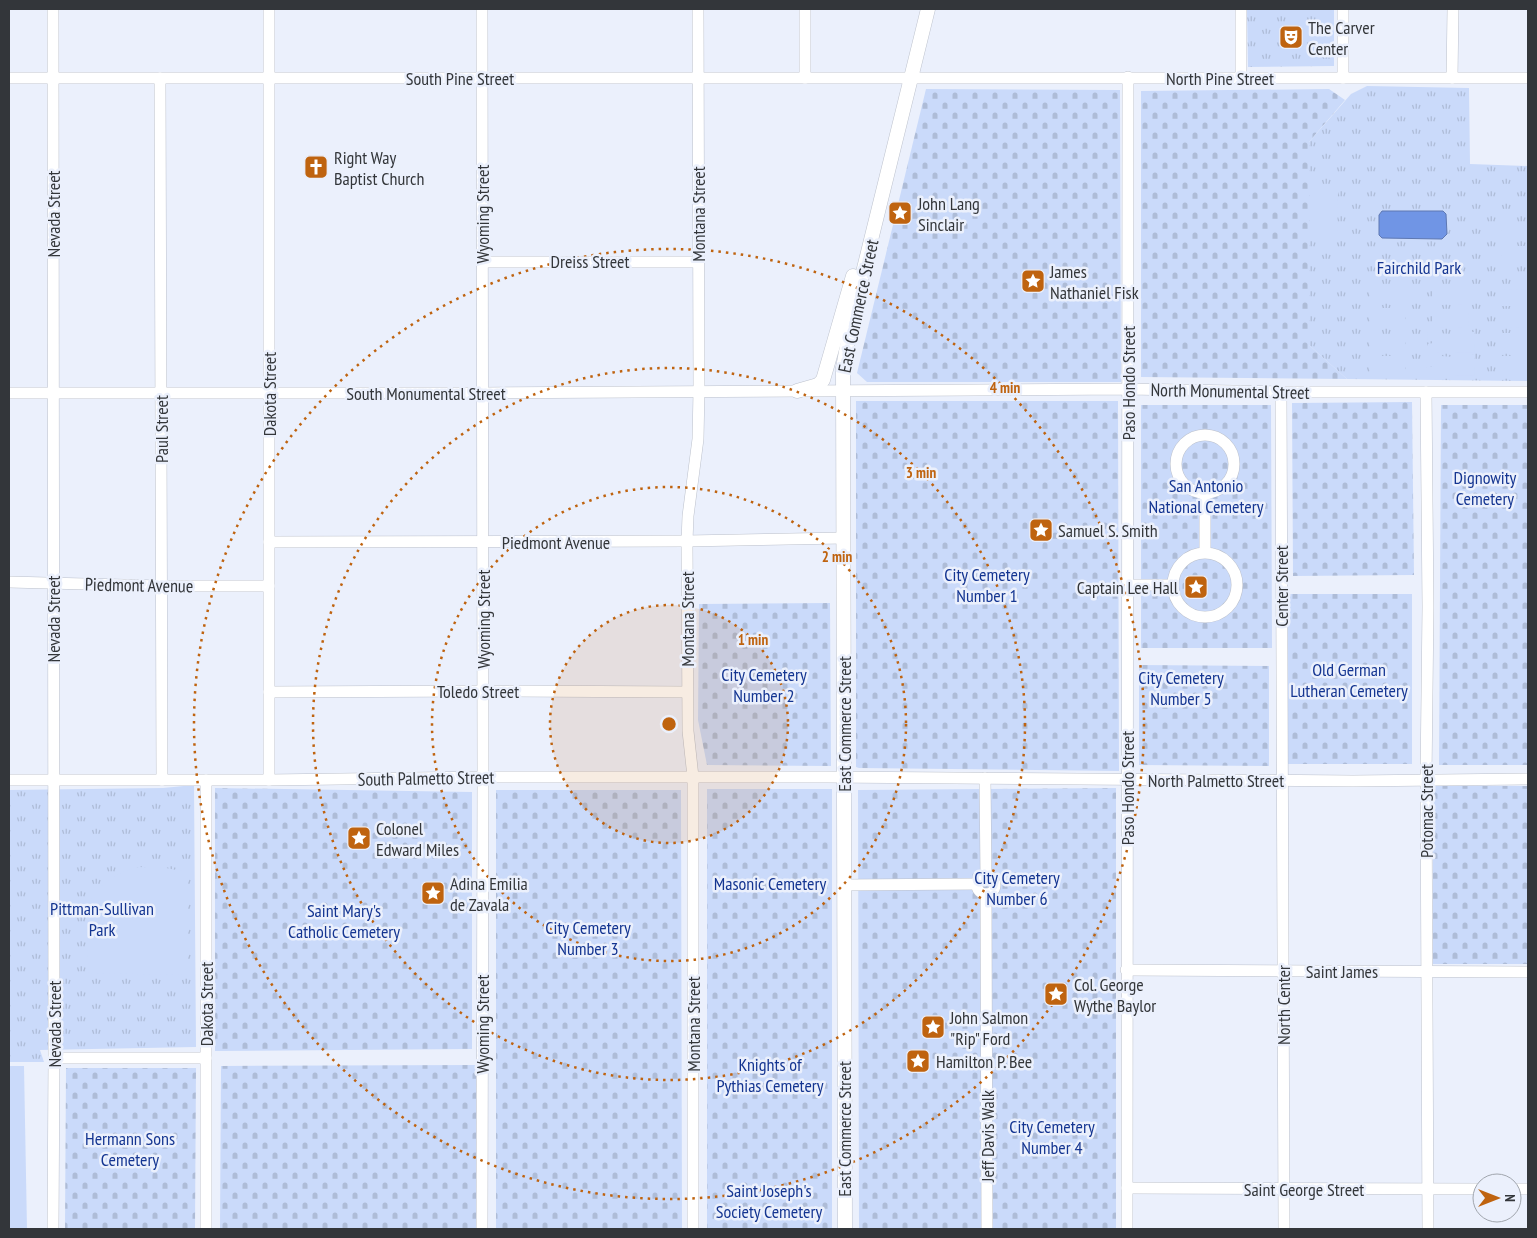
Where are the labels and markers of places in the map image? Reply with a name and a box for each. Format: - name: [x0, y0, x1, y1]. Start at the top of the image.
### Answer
- place label: The Carver Center: [1308, 16, 1375, 60]
- theatre icon: The Carver Center: [1278, 24, 1304, 50]
- place label: Right Way Baptist Church: [334, 146, 424, 190]
- church icon: Right Way Baptist Church: [303, 154, 329, 180]
- place label: John Lang Sinclair: [917, 192, 980, 236]
- place icon: John Lang Sinclair: [887, 200, 913, 226]
- place label: James Nathaniel Fisk: [1049, 260, 1139, 304]
- place icon: James Nathaniel Fisk: [1020, 268, 1046, 294]
- place icon: Samuel S. Smith: [1028, 517, 1054, 543]
- place label: Samuel S. Smith: [1058, 519, 1158, 542]
- place icon: Captain Lee Hall: [1183, 574, 1209, 600]
- place label: Captain Lee Hall: [1077, 576, 1179, 599]
- centre of rings: [660, 715, 678, 733]
- place label: Colonel Edward Miles: [376, 817, 459, 861]
- place icon: Colonel Edward Miles: [346, 825, 372, 851]
- place label: Adina Emilia de Zavala: [450, 872, 528, 916]
- place icon: Adina Emilia de Zavala: [420, 880, 446, 906]
- place label: Col. George Wythe Baylor: [1074, 973, 1156, 1017]
- place icon: Col. George Wythe Baylor: [1043, 981, 1069, 1007]
- place label: John Salmon "Rip" Ford: [949, 1006, 1028, 1050]
- place icon: John Salmon "Rip" Ford: [920, 1014, 946, 1040]
- place icon: Hamilton P. Bee: [905, 1048, 931, 1074]
- place label: Hamilton P. Bee: [936, 1050, 1032, 1073]

